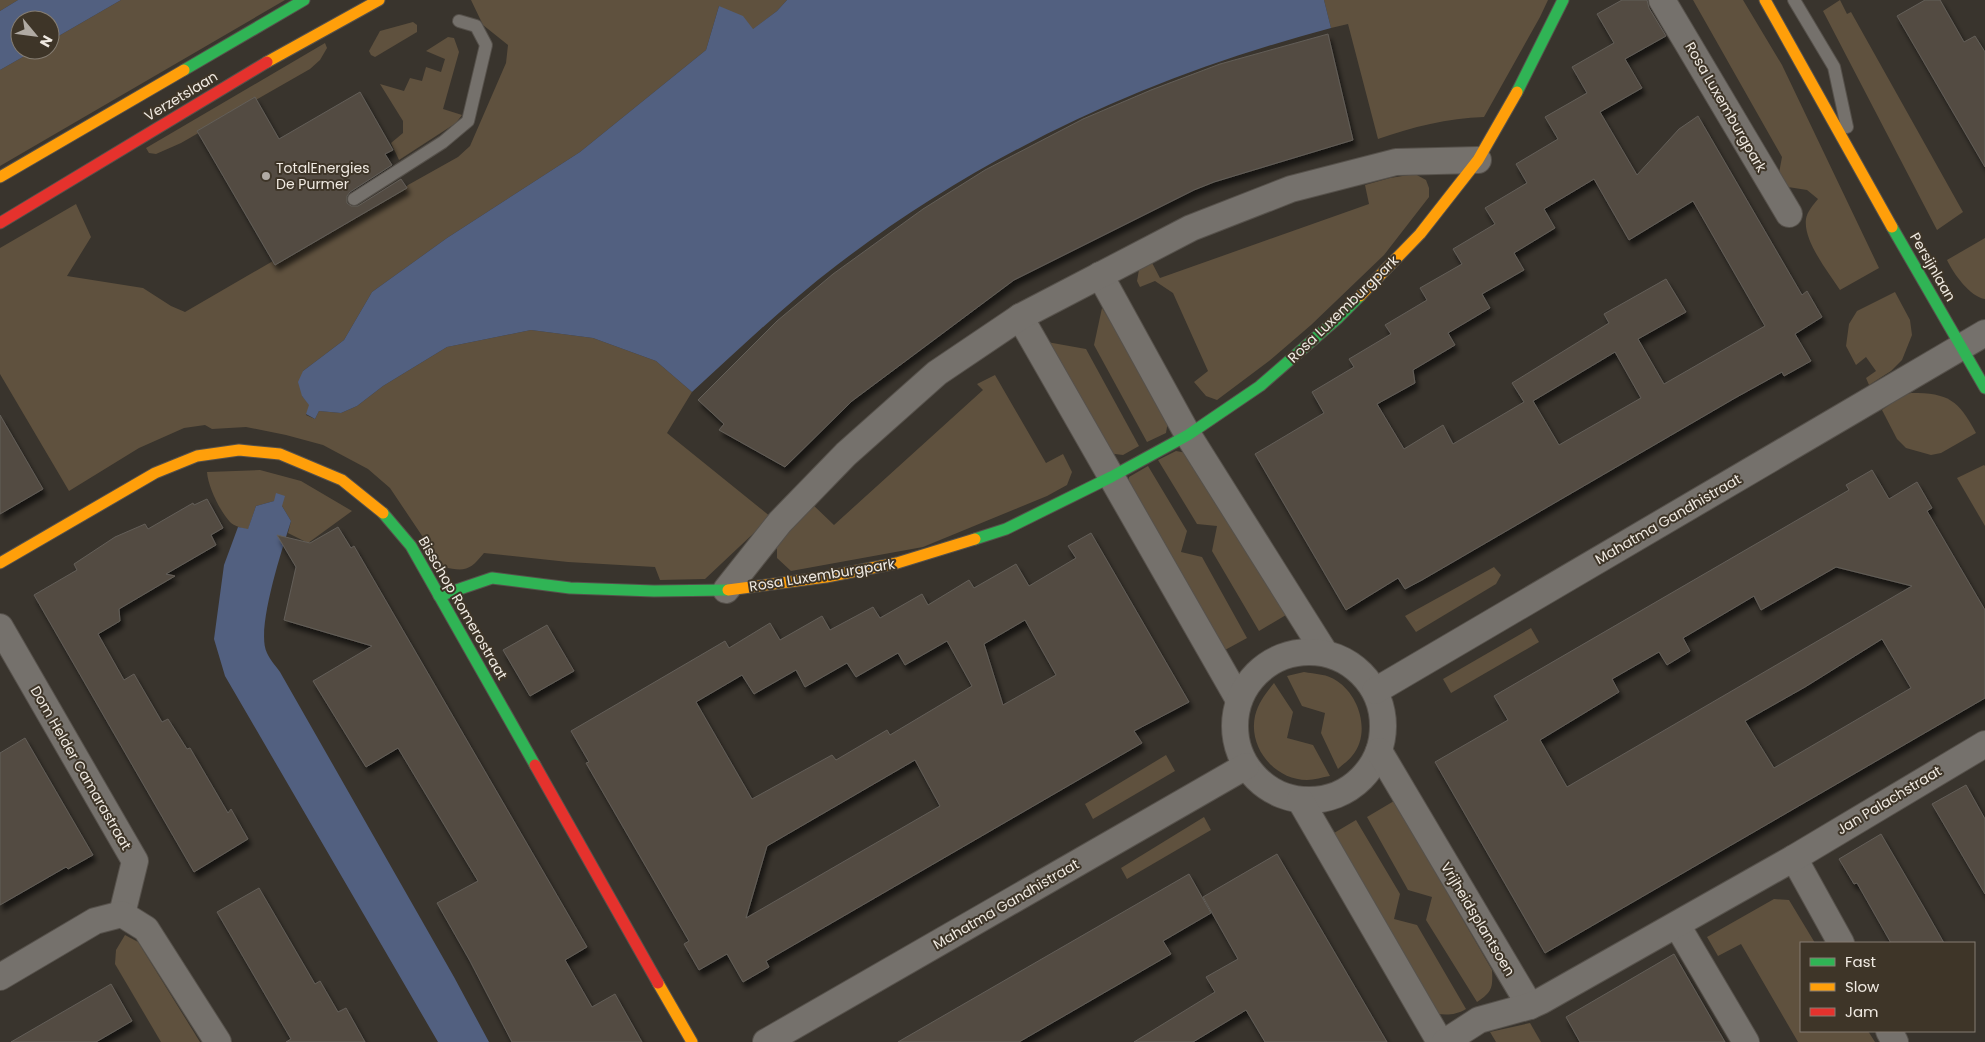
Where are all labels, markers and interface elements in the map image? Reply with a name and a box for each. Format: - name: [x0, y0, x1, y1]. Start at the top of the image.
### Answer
- north arrow: [10, 10, 60, 60]
- text: N: [35, 32, 58, 51]
- street label: Rosa Luxemburgpark: [1681, 38, 1772, 176]
- street label: Verzetslaan: [141, 66, 221, 126]
- place label: TotalEnergies De Purmer: [276, 158, 369, 194]
- marker: TotalEnergies De Purmer: [260, 170, 272, 182]
- street label: Persijnlaan: [1905, 229, 1961, 305]
- street label: Rosa Luxemburgpark: [1283, 250, 1403, 367]
- street label: Mahatma Gandhistraat: [1591, 469, 1745, 569]
- street label: Bisschop Romerostraat: [414, 533, 512, 683]
- street label: Rosa Luxemburgpark: [748, 553, 897, 596]
- street label: Dom Helder Camarastraat: [26, 682, 136, 854]
- street label: Jan Palachstraat: [1833, 761, 1945, 839]
- street label: Mahatma Gandhistraat: [929, 854, 1083, 954]
- street label: Vrijheidsplantsoen: [1436, 858, 1520, 980]
- legend: [1800, 942, 1975, 1032]
- text: Fast: [1845, 951, 1876, 972]
- text: Slow: [1845, 976, 1880, 997]
- text: Jam: [1845, 1001, 1879, 1022]

